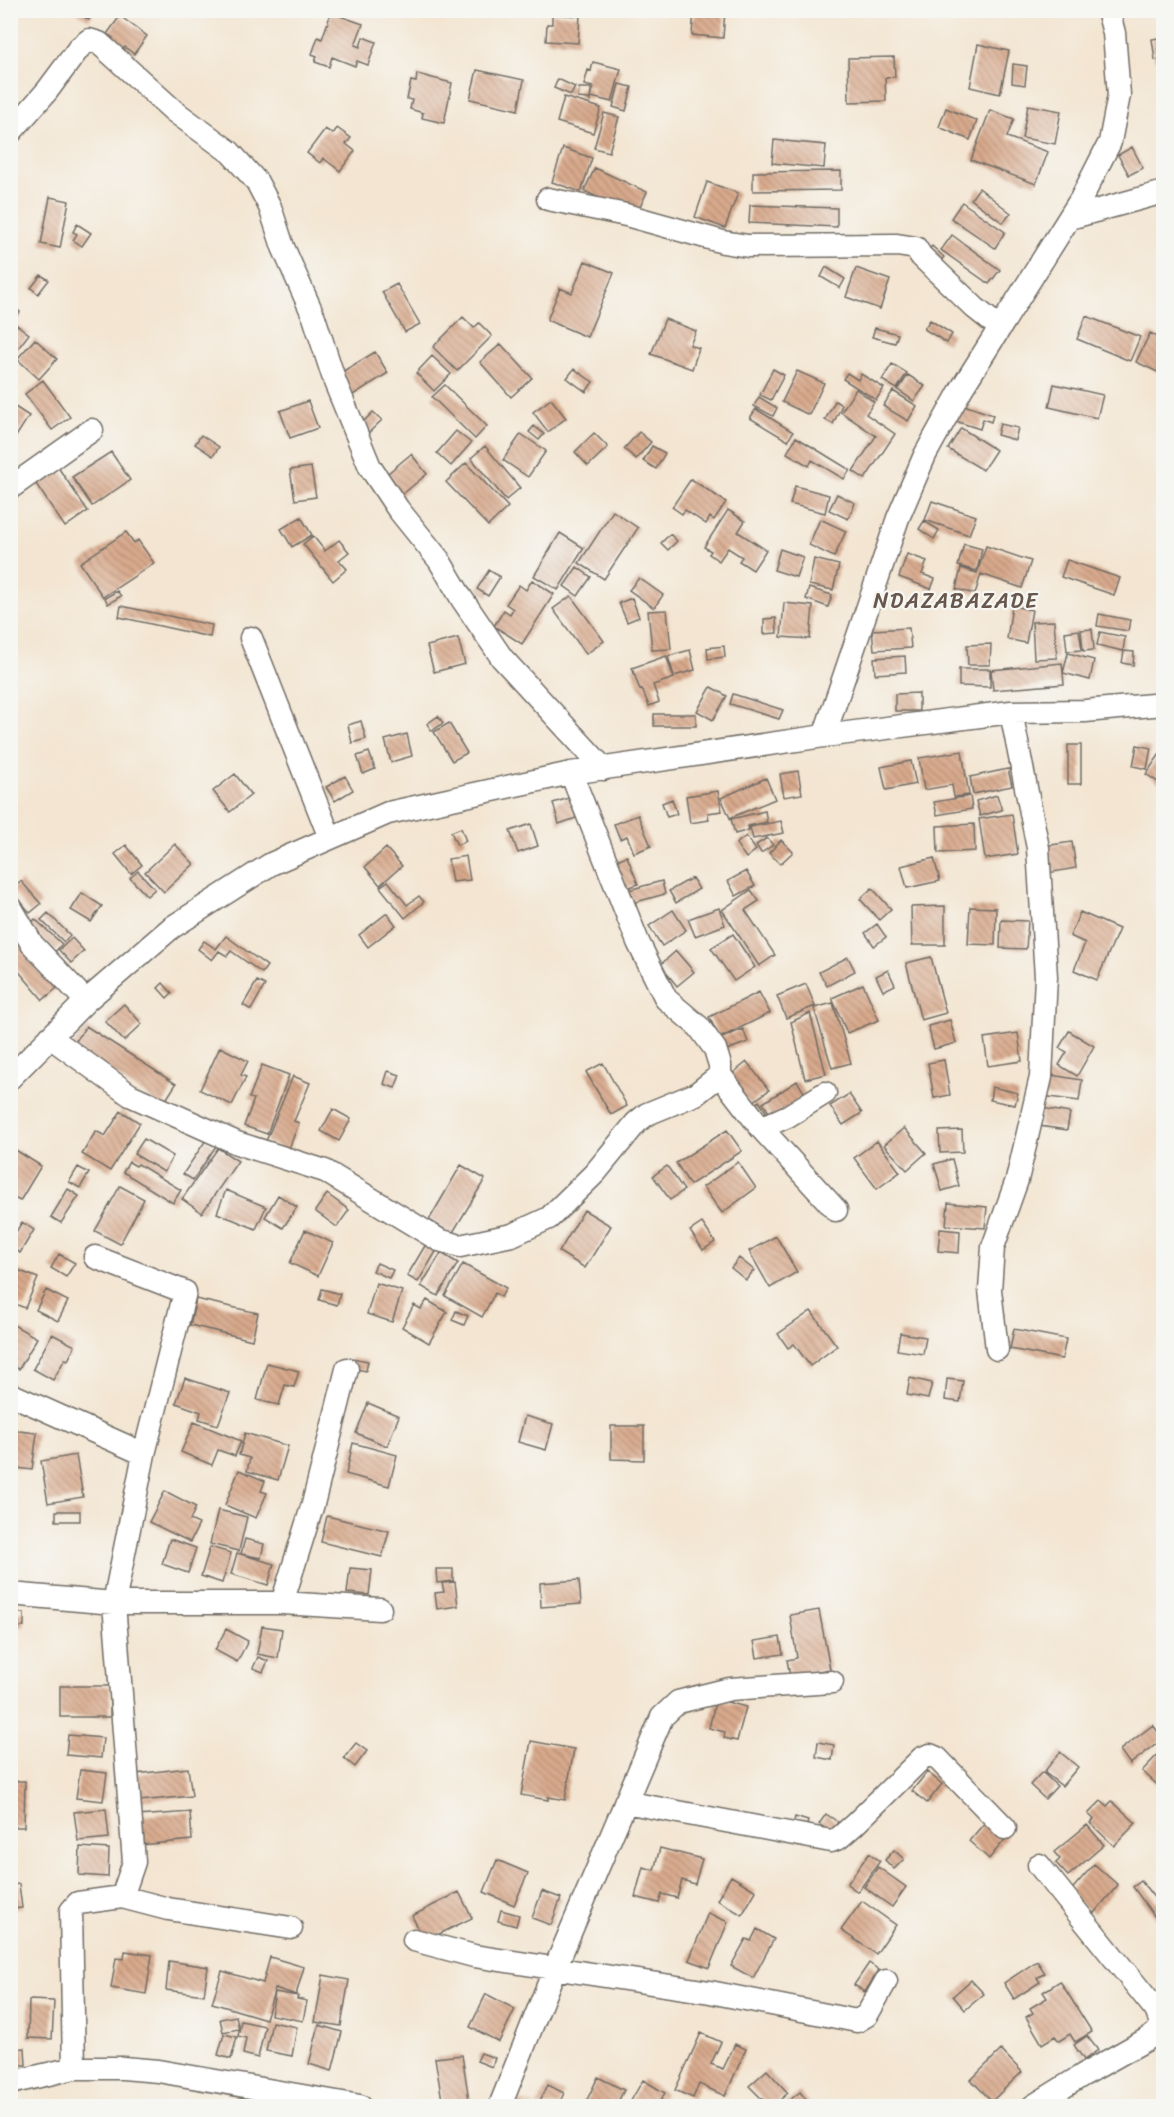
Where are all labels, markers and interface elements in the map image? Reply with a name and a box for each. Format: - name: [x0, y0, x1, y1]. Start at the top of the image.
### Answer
- district label: NDAZABAZADE: [873, 581, 1039, 620]

